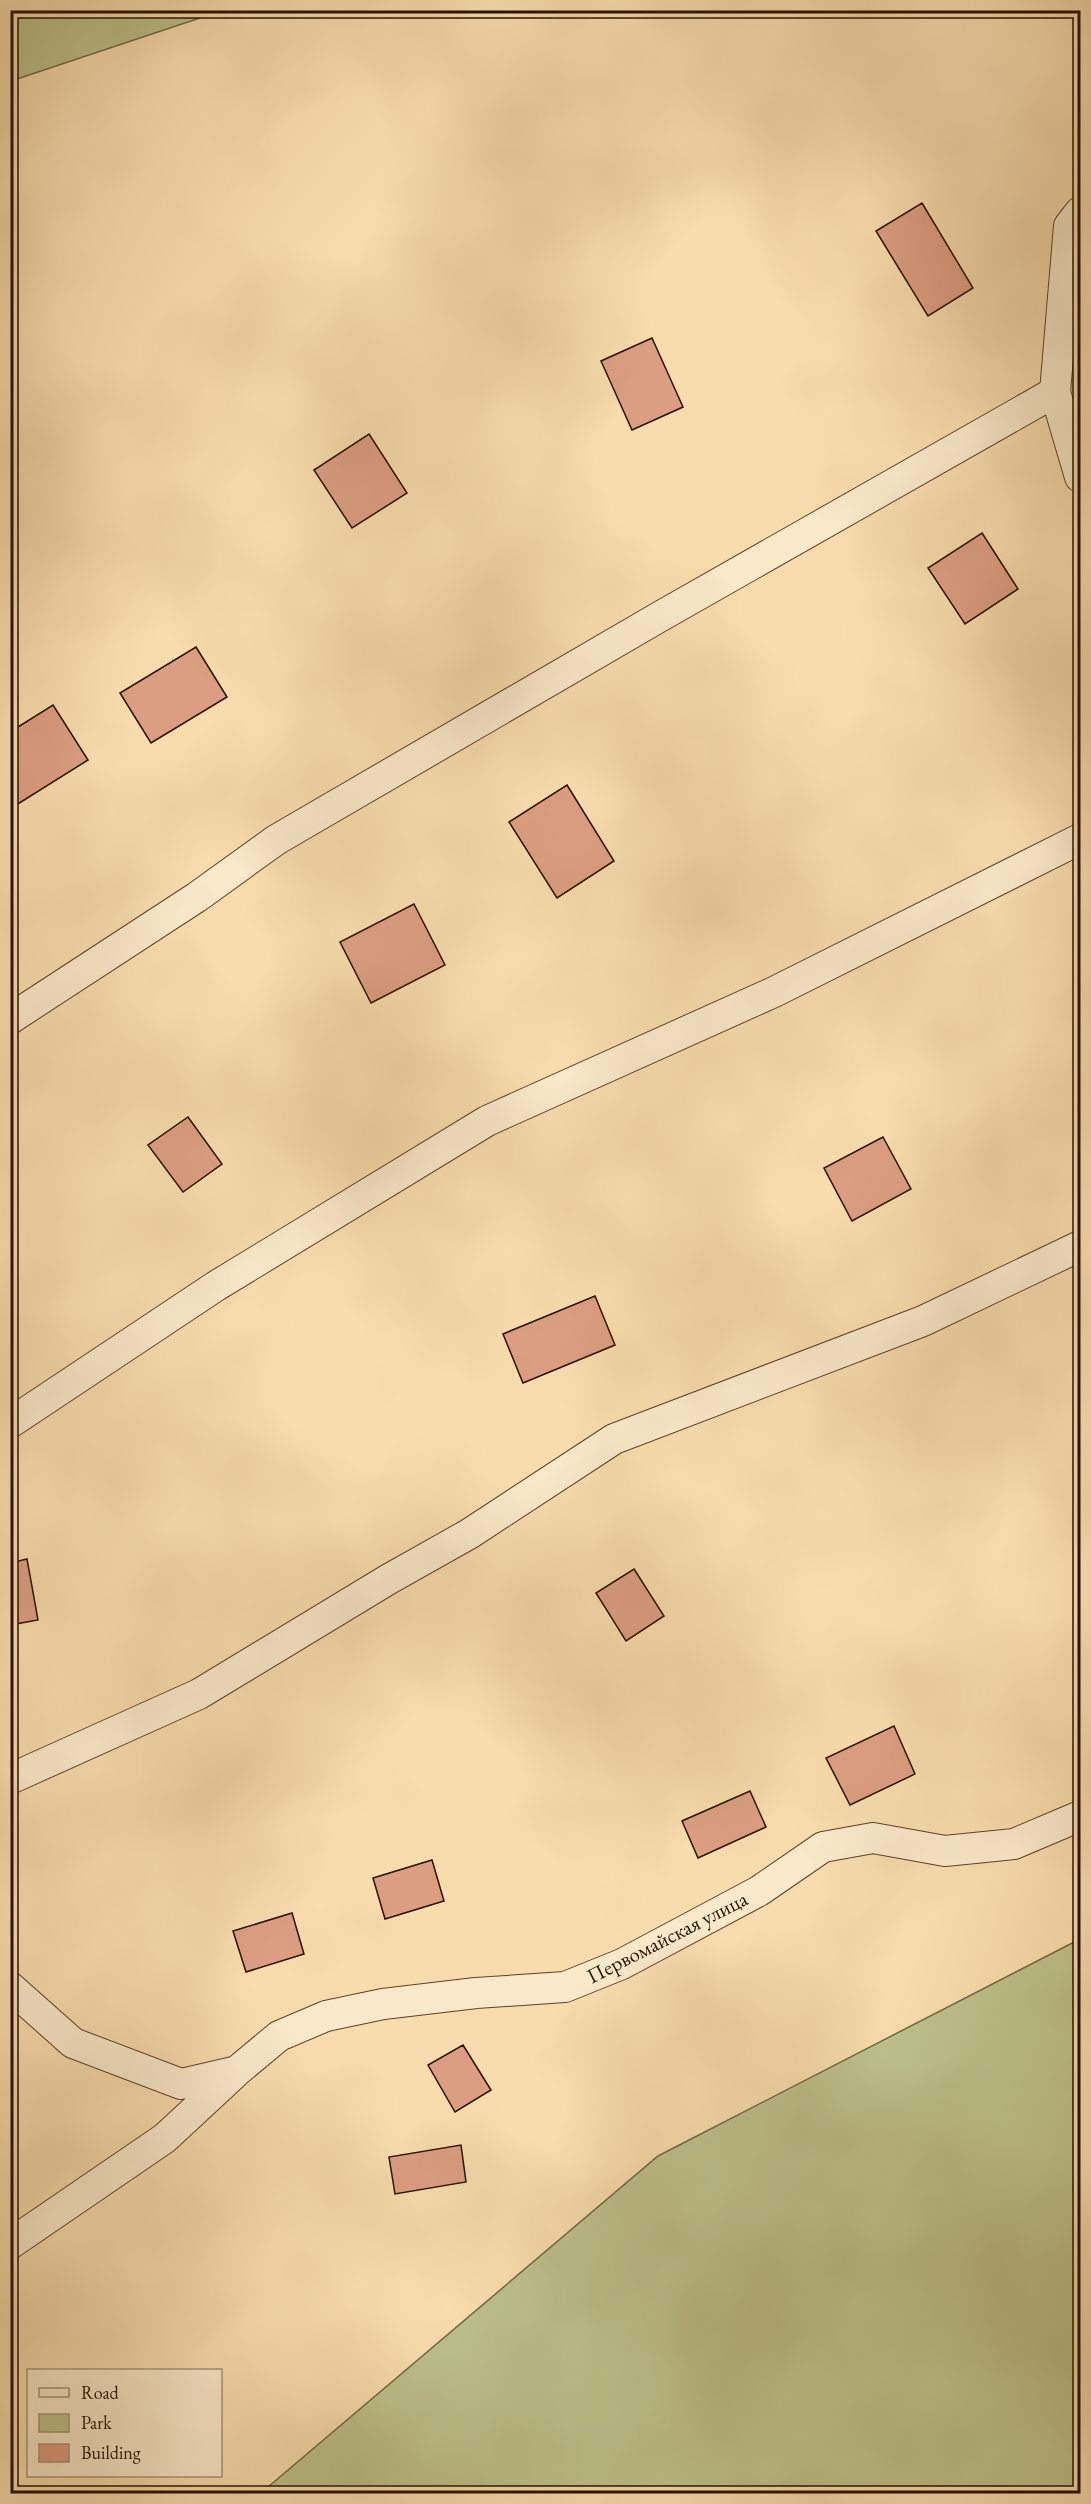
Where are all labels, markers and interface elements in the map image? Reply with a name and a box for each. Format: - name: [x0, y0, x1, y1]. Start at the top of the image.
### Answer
- street label: Первомайская улица: [582, 1884, 753, 1989]
- legend: [27, 2369, 222, 2477]
- text: Road: [81, 2381, 120, 2404]
- text: Park: [81, 2411, 112, 2434]
- text: Building: [81, 2441, 141, 2464]

